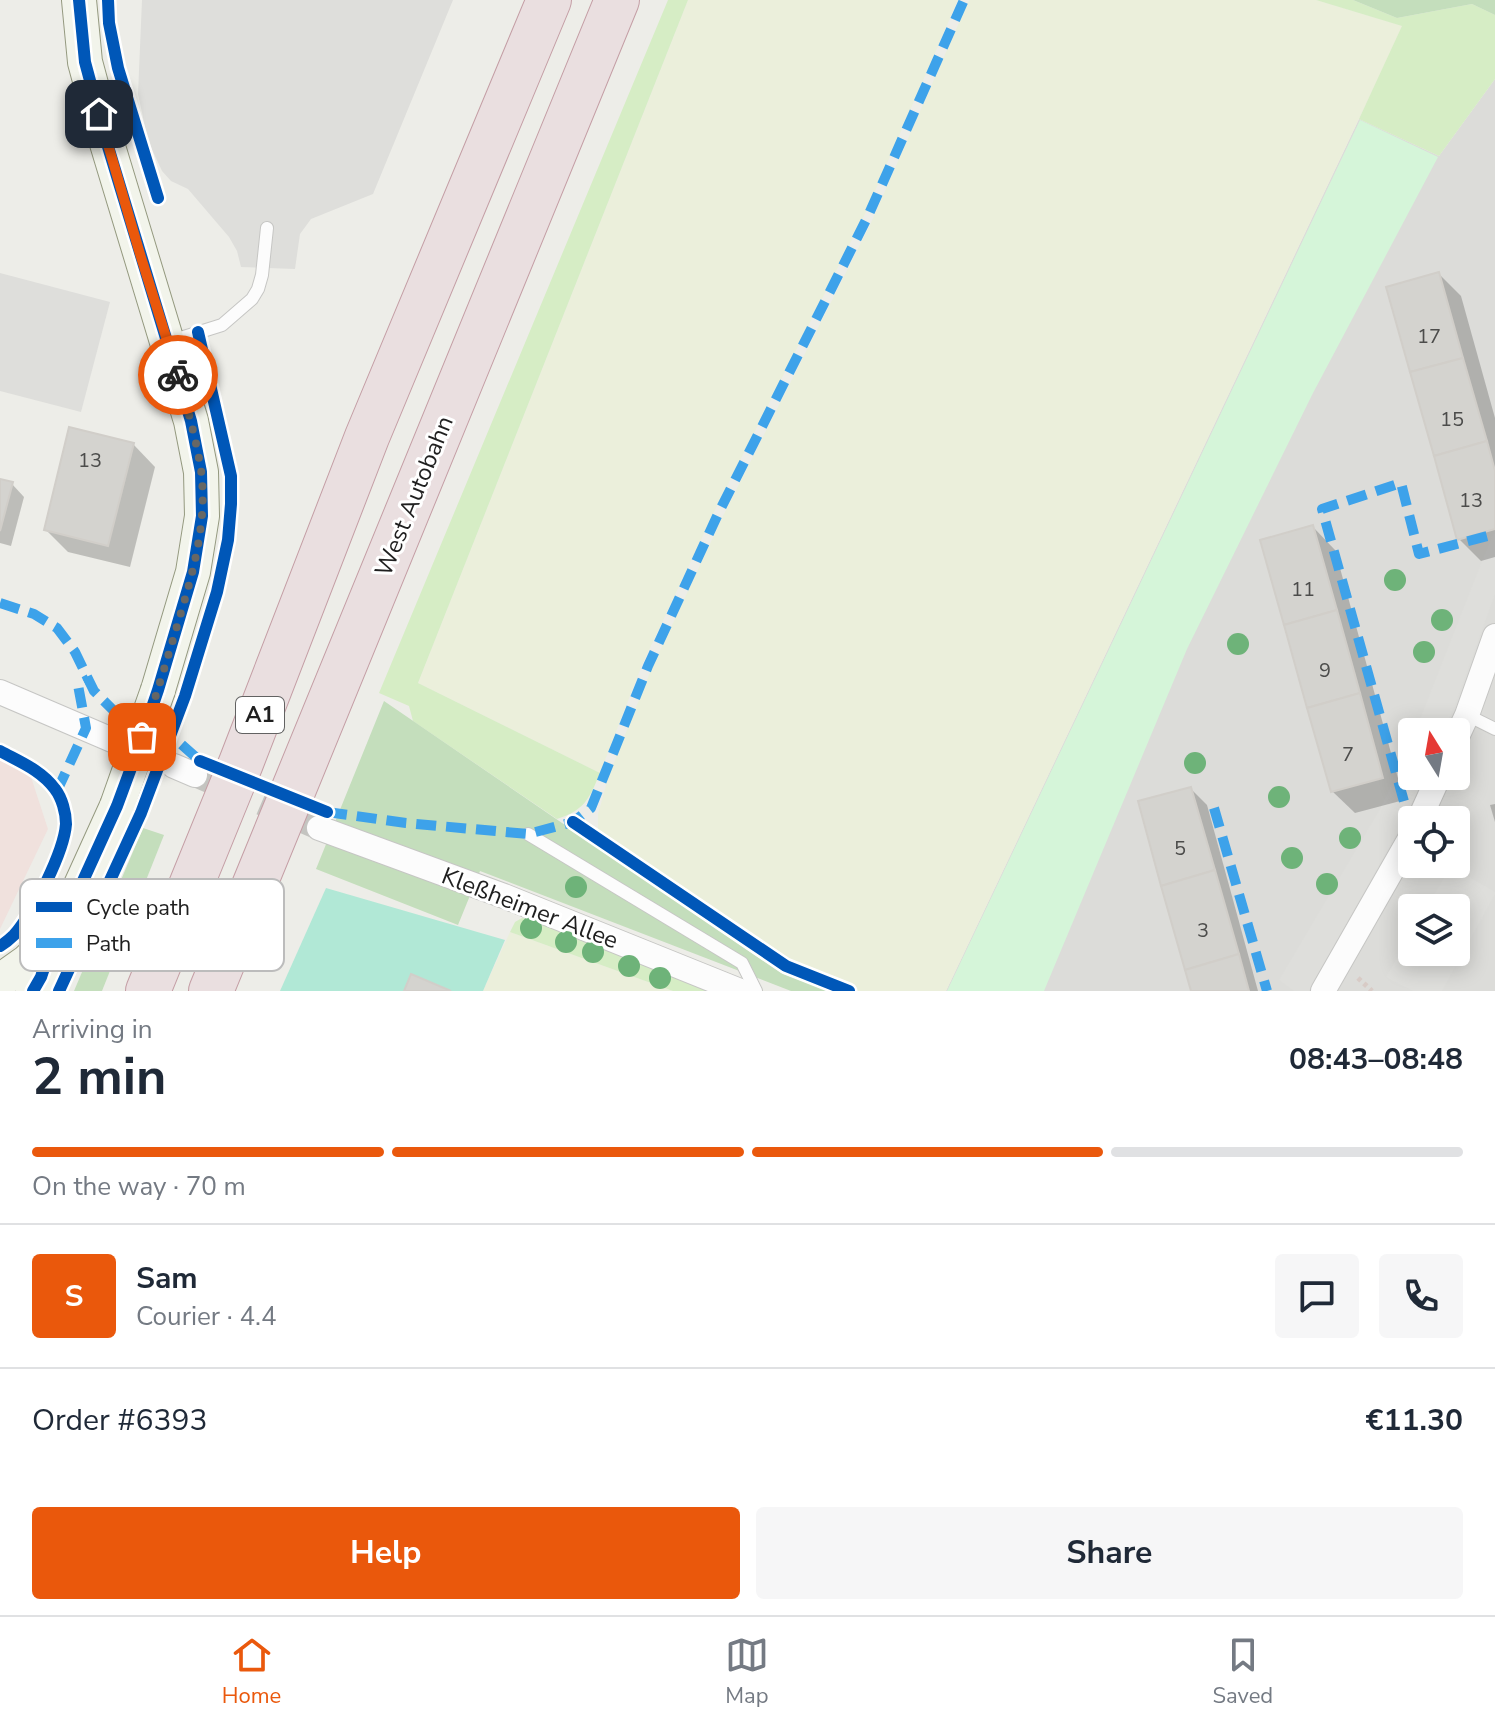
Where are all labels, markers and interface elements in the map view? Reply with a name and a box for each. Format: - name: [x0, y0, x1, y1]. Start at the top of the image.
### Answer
- pin: [65, 80, 133, 148]
- icon: home: [77, 92, 121, 136]
- house number: 17: [1417, 323, 1441, 350]
- courier: [138, 335, 218, 415]
- icon: bike: [156, 353, 200, 397]
- house number: 15: [1440, 406, 1464, 433]
- street label: West Autobahn: [367, 411, 461, 581]
- house number: 13: [78, 447, 102, 474]
- house number: 13: [1459, 487, 1483, 514]
- house number: 11: [1291, 576, 1315, 603]
- house number: 9: [1319, 657, 1331, 684]
- road number: A1: [236, 697, 284, 733]
- pin: [108, 703, 176, 771]
- icon: bag: [120, 715, 164, 759]
- north arrow: [1398, 718, 1470, 790]
- map controls: [1398, 718, 1470, 966]
- house number: 7: [1342, 741, 1354, 768]
- button: locate: [1398, 806, 1470, 878]
- house number: 5: [1174, 835, 1186, 862]
- street label: Kleßheimer Allee: [437, 860, 623, 956]
- legend: [20, 879, 284, 971]
- text: Cycle path: [86, 893, 190, 923]
- button: layers: [1398, 894, 1470, 966]
- house number: 3: [1197, 917, 1209, 944]
- text: Path: [86, 929, 131, 959]
- text: Arriving in: [32, 1012, 153, 1047]
- text: 08:43–08:48: [1289, 1039, 1463, 1080]
- text: 2 min: [32, 1041, 167, 1112]
- text: On the way · 70 m: [32, 1169, 246, 1204]
- button: chat: [1275, 1254, 1359, 1338]
- button: phone: [1379, 1254, 1463, 1338]
- text: Sam: [136, 1258, 198, 1299]
- text: S: [65, 1276, 83, 1317]
- text: Courier · 4.4: [136, 1299, 277, 1334]
- text: Order #6393: [32, 1400, 207, 1441]
- text: €11.30: [1366, 1400, 1463, 1441]
- button: Help: [32, 1507, 740, 1599]
- button: Share: [756, 1507, 1463, 1599]
- tab: Home: [222, 1633, 281, 1711]
- tab: Map: [725, 1633, 769, 1711]
- tab: Saved: [1212, 1633, 1273, 1711]

